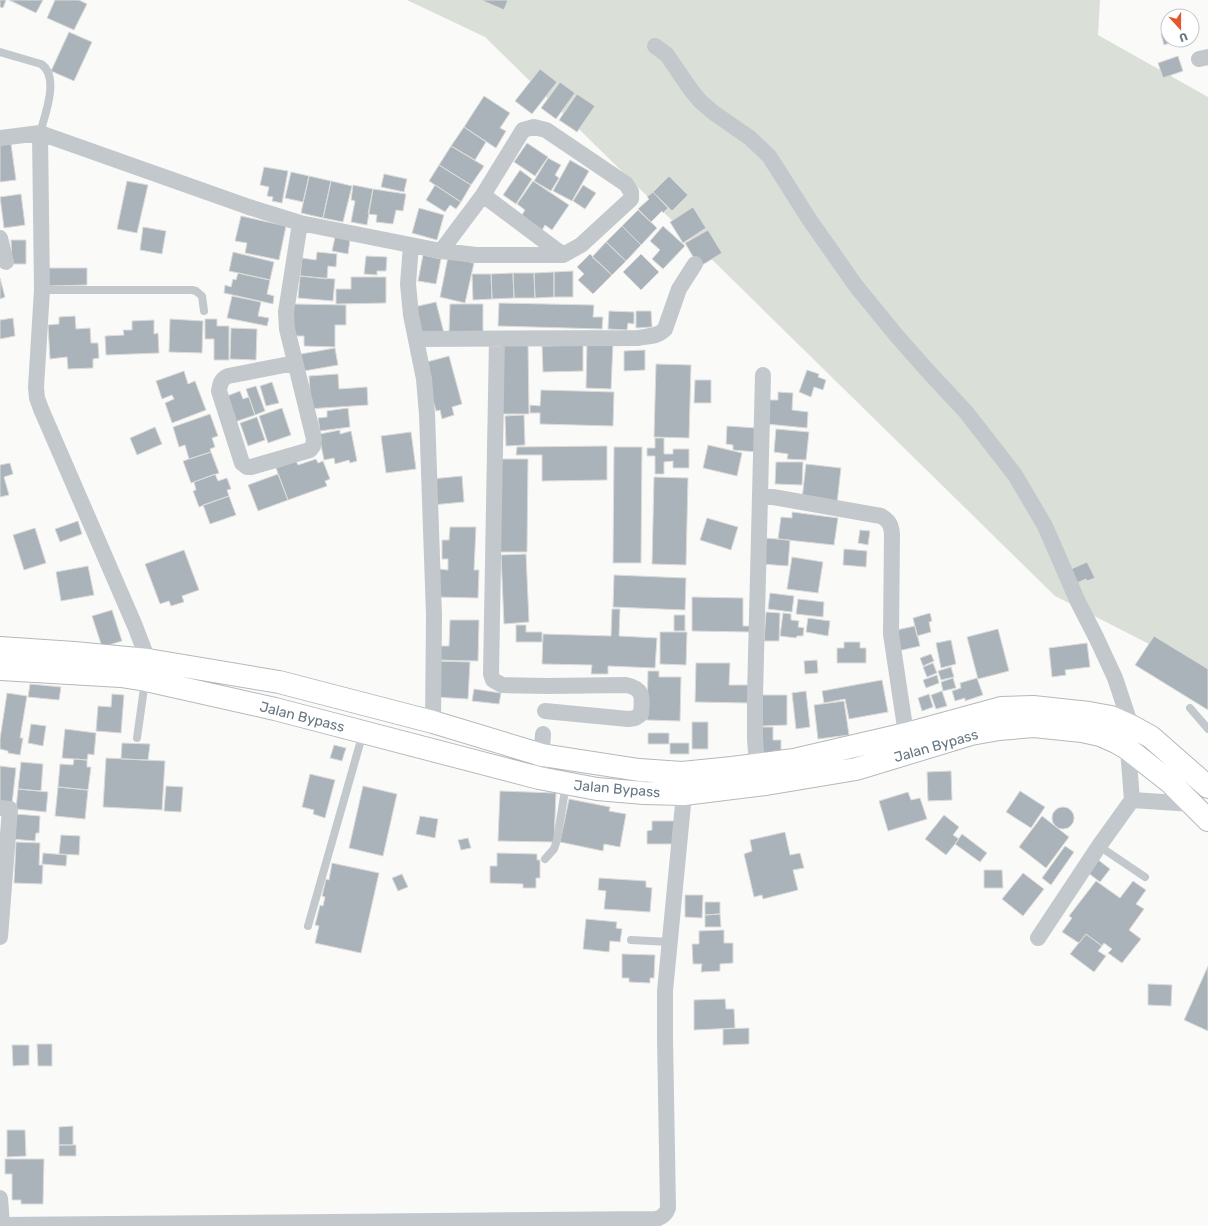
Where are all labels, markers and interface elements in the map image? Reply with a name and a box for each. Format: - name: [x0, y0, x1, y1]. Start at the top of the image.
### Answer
- north arrow: [1160, 8, 1200, 48]
- text: U: [1177, 29, 1189, 44]
- street label: Jalan Bypass: [258, 698, 346, 736]
- street label: Jalan Bypass: [892, 726, 980, 766]
- street label: Jalan Bypass: [573, 777, 661, 801]

